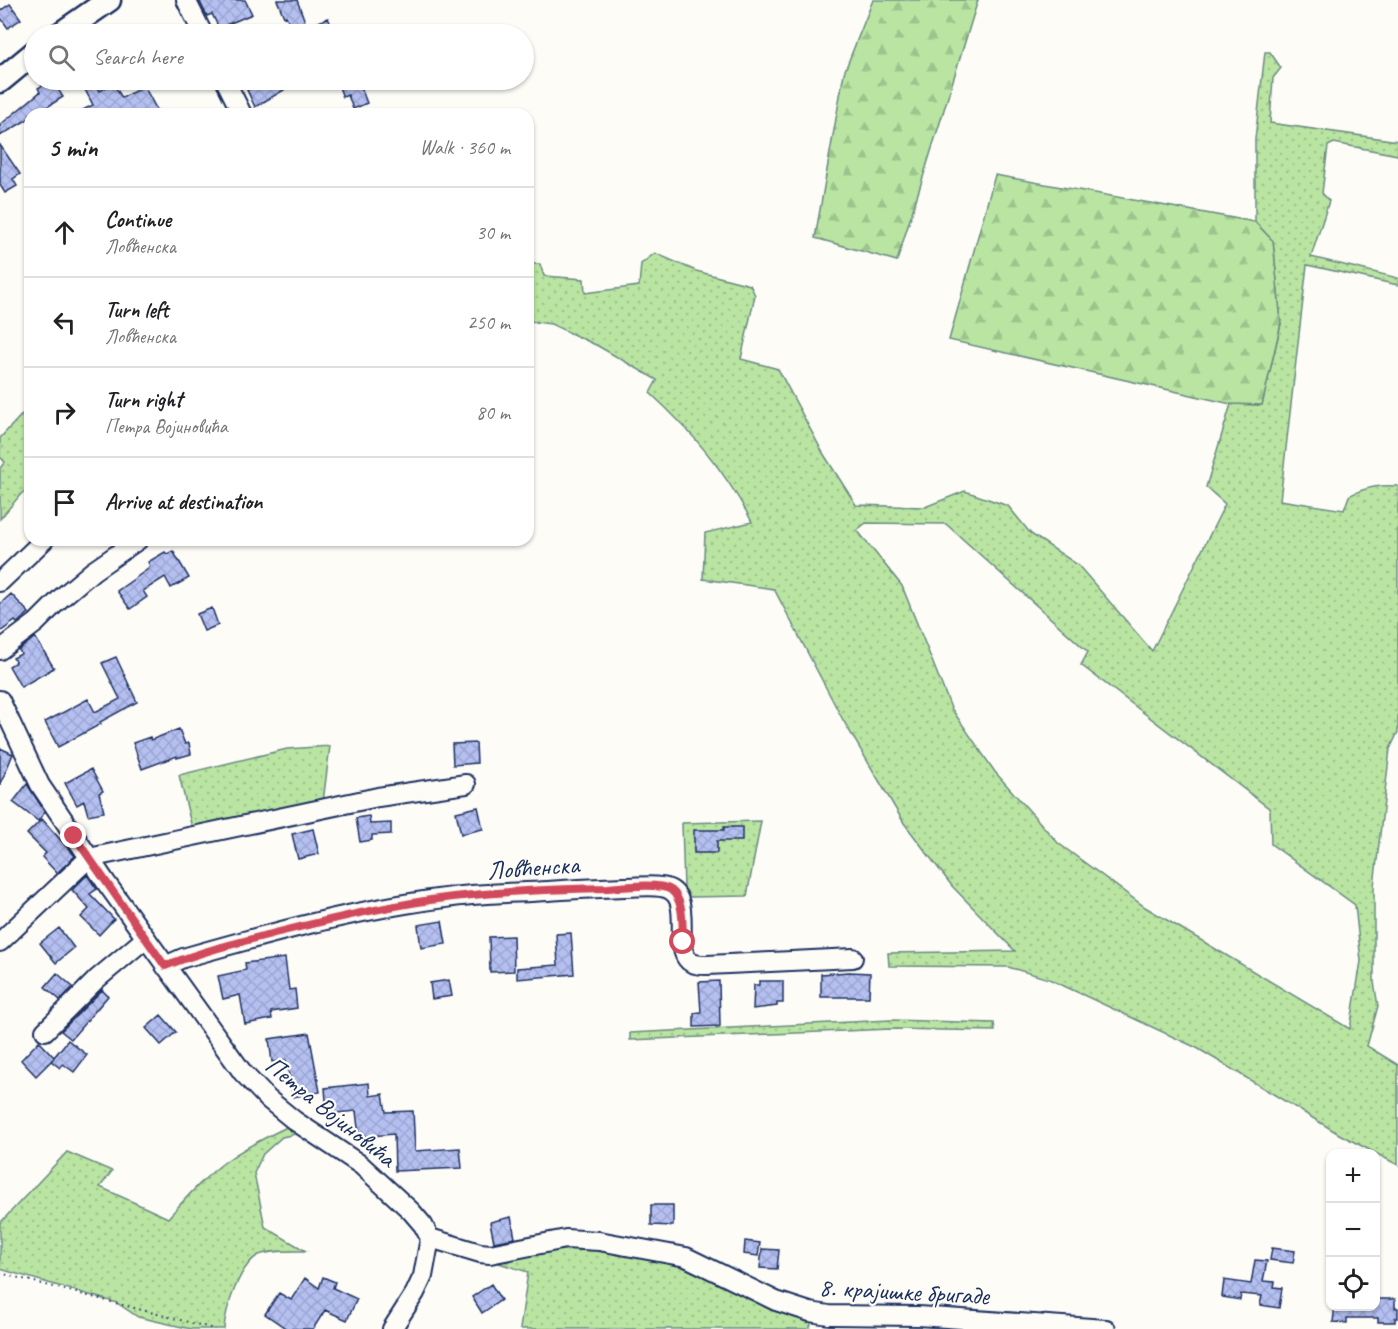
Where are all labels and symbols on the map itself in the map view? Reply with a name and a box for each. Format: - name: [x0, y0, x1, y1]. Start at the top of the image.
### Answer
- route end: [60, 822, 86, 848]
- street label: Ловћенска: [486, 848, 582, 887]
- route start: [669, 928, 695, 954]
- street label: Петра Војиновића: [258, 1048, 404, 1175]
- street label: 8. крајишке бригаде: [818, 1271, 991, 1313]

